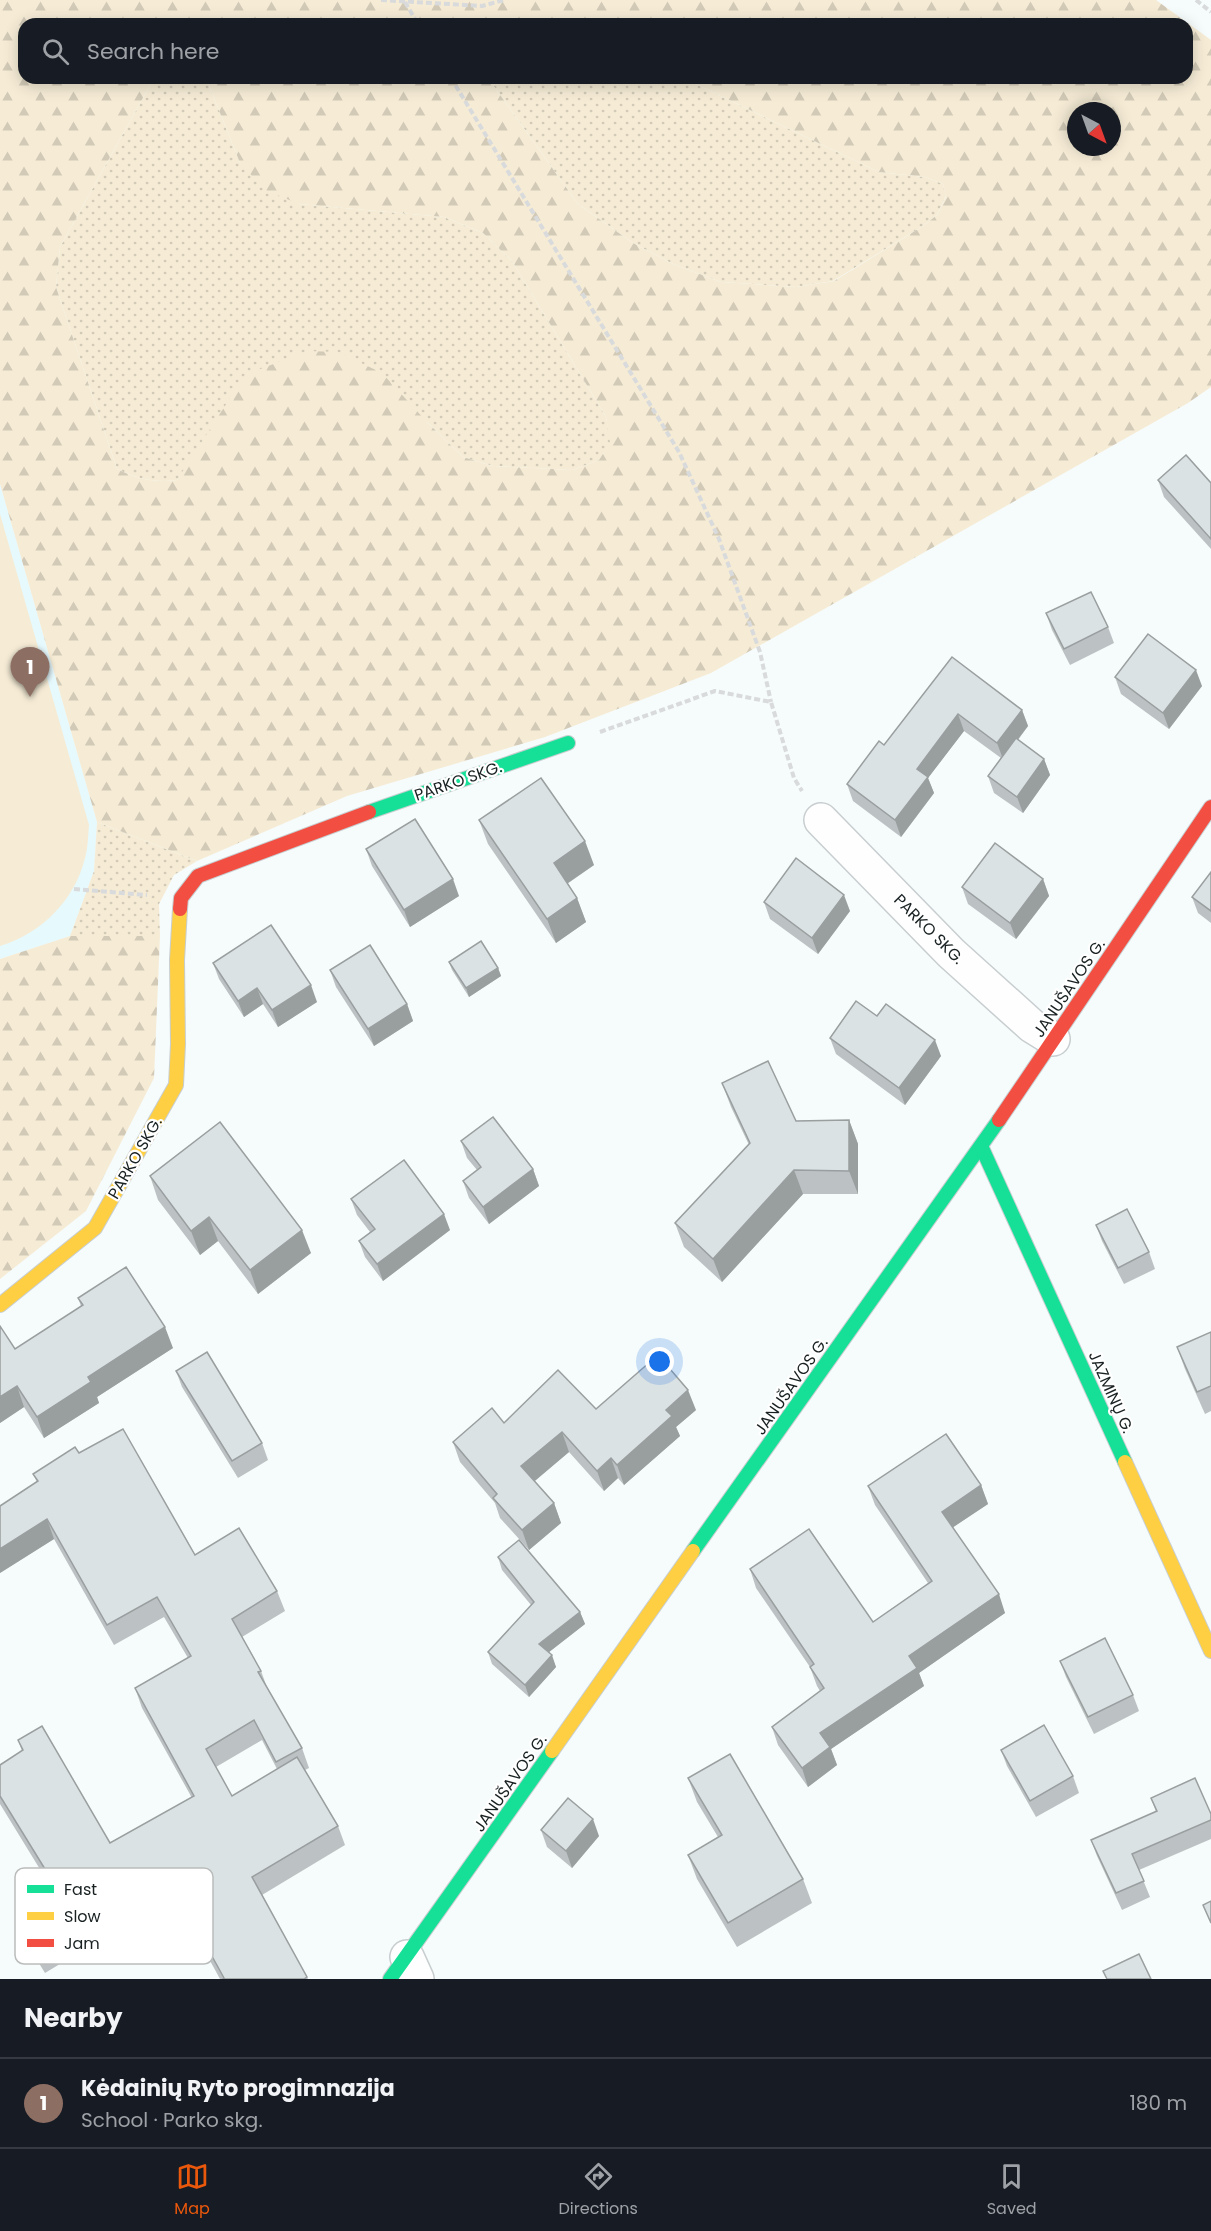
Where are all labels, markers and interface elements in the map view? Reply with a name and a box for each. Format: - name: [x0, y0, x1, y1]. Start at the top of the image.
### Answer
- search box: [18, 18, 1193, 84]
- icon: search: [39, 35, 72, 68]
- text: Search here: [87, 36, 220, 67]
- north arrow: [1067, 102, 1121, 156]
- pin: 1: [10, 648, 50, 697]
- street label: PARKO SKG.: [411, 755, 505, 807]
- street label: PARKO SKG.: [889, 889, 969, 969]
- street label: JANUŠAVOS G.: [1027, 934, 1111, 1042]
- street label: PARKO SKG.: [102, 1113, 168, 1203]
- street label: JANUŠAVOS G.: [749, 1333, 833, 1439]
- your location: [645, 1347, 674, 1376]
- street label: JAZMINŲ G.: [1083, 1347, 1139, 1437]
- street label: JANUŠAVOS G.: [468, 1730, 552, 1836]
- legend: [15, 1868, 213, 1964]
- text: Fast: [64, 1878, 97, 1901]
- text: Slow: [64, 1905, 101, 1928]
- text: Jam: [64, 1932, 100, 1955]
- text: Nearby: [24, 2000, 122, 2036]
- text: Kėdainių Ryto progimnazija: [81, 2073, 395, 2104]
- text: 1: [40, 2089, 47, 2117]
- text: 180 m: [1129, 2089, 1187, 2117]
- text: School · Parko skg.: [81, 2106, 263, 2134]
- tab: Map: [174, 2160, 210, 2221]
- tab: Directions: [559, 2160, 638, 2221]
- tab: Saved: [987, 2160, 1037, 2221]

